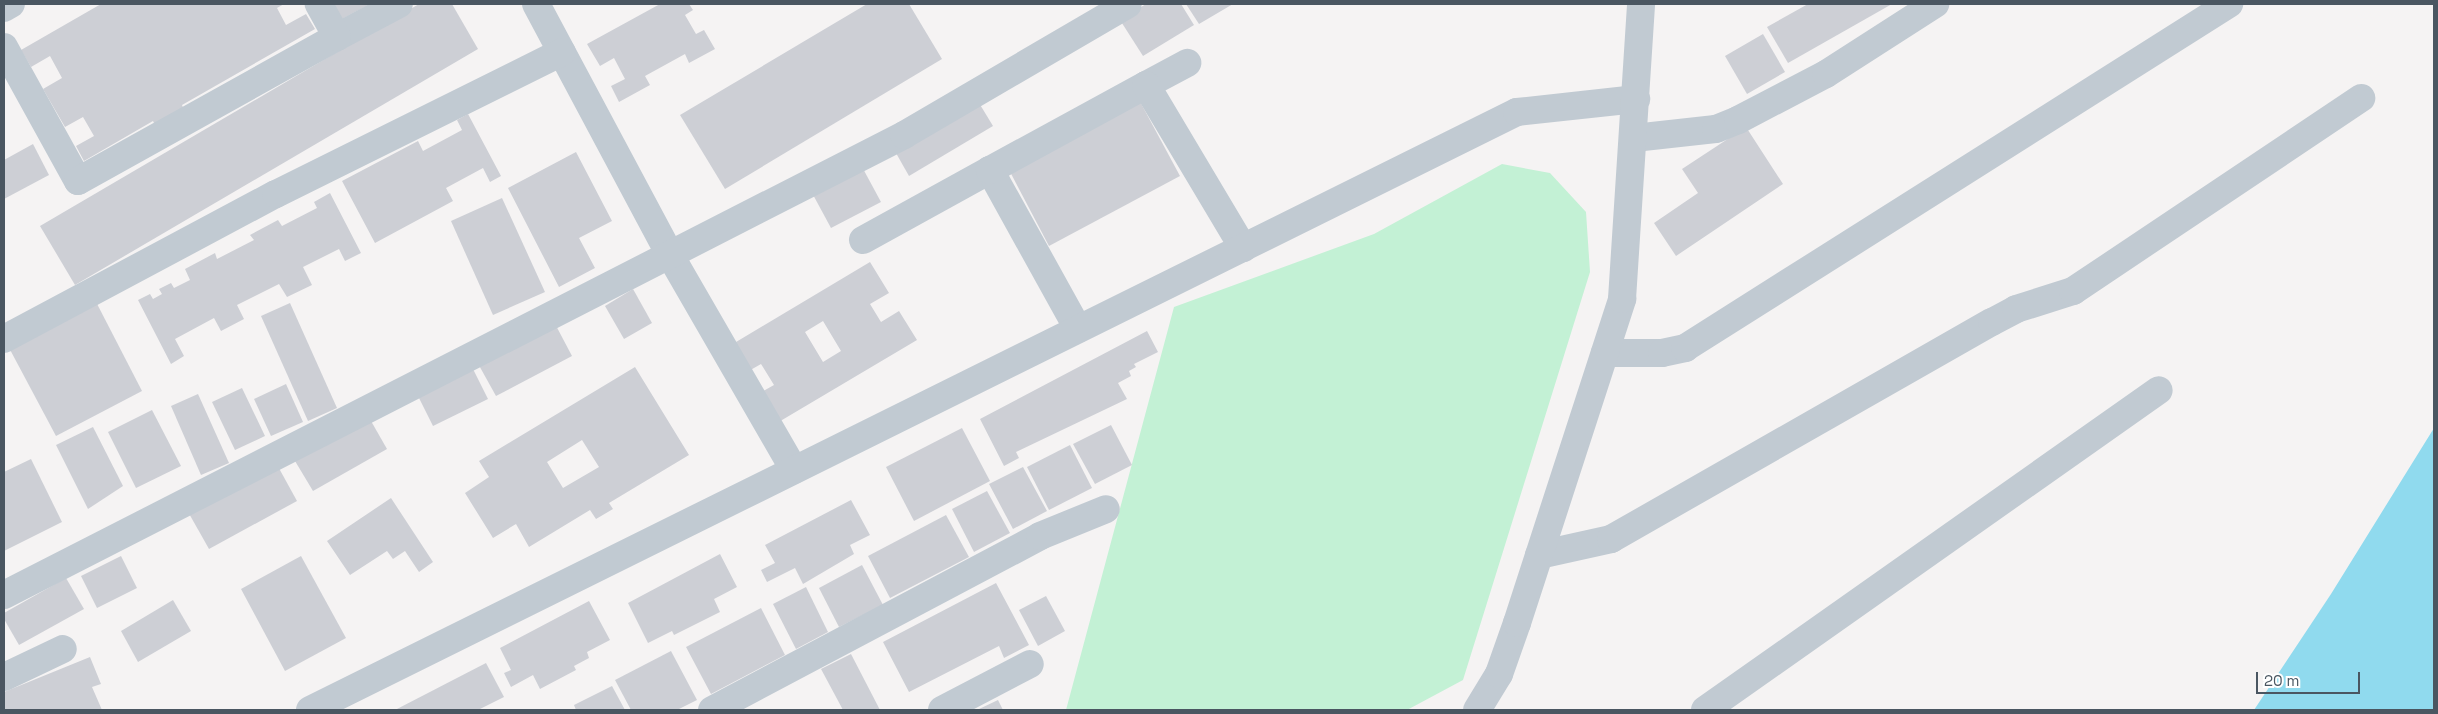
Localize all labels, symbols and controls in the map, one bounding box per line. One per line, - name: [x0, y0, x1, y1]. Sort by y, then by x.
- scale bar: [2258, 662, 2362, 694]
- text: 20 m: [2264, 671, 2299, 690]

